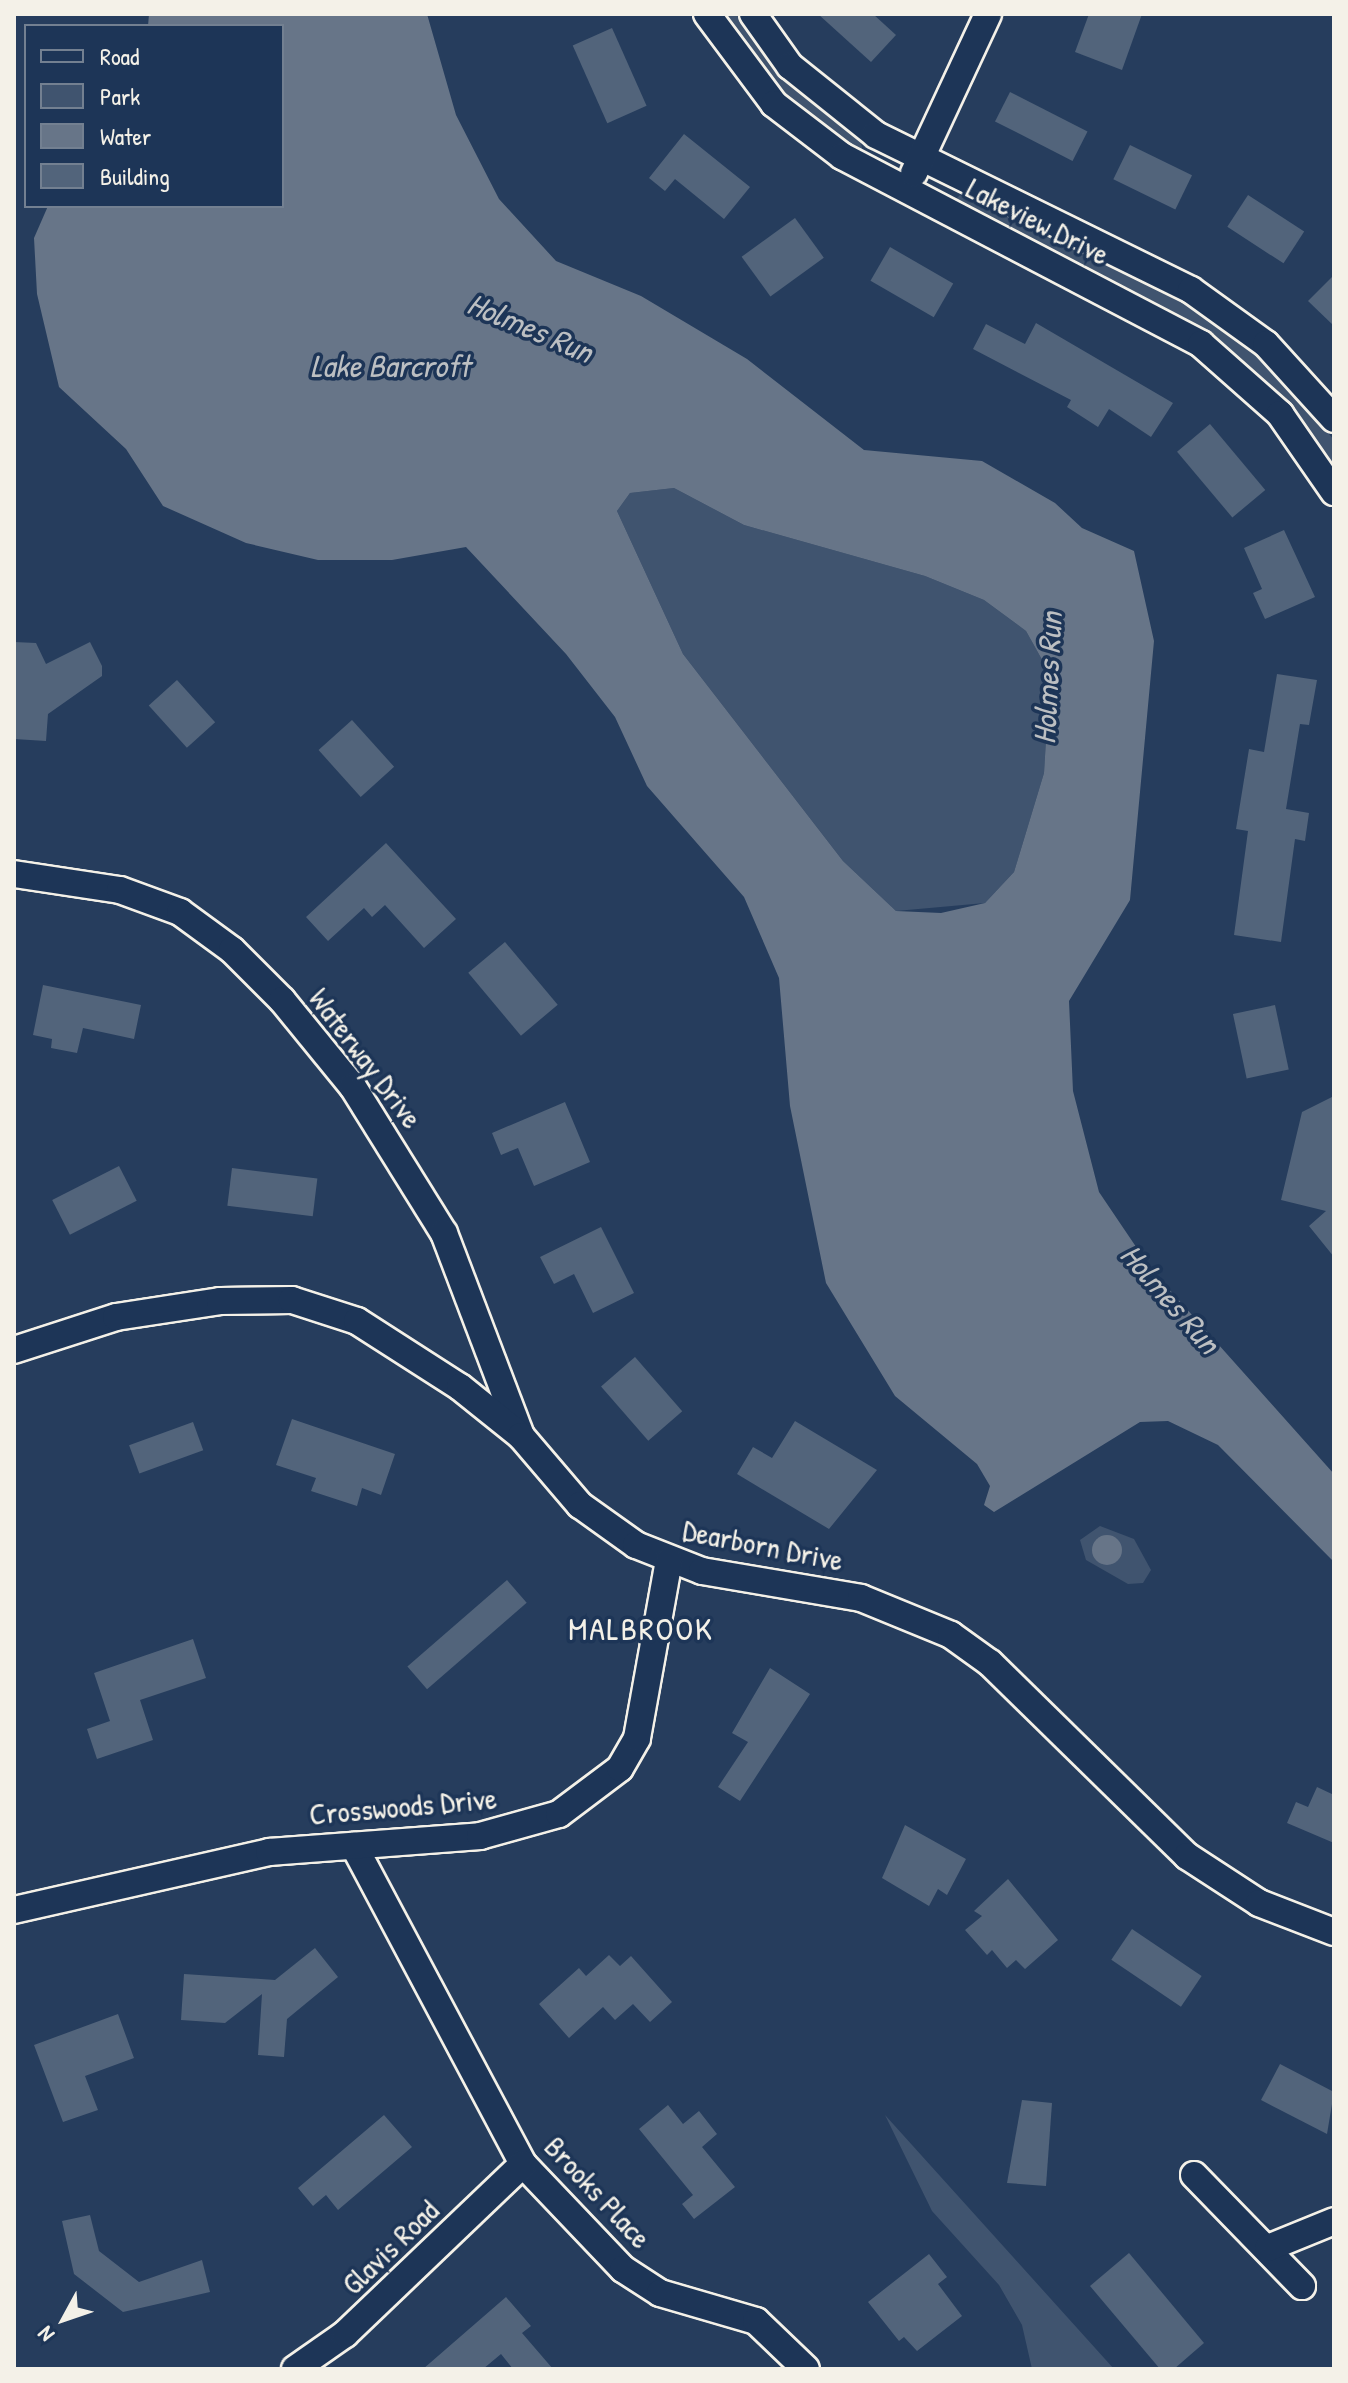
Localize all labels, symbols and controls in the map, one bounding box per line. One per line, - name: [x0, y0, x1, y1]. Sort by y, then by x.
- legend: [24, 24, 284, 208]
- text: Road: [100, 40, 139, 72]
- text: Park: [100, 80, 140, 112]
- text: Water: [100, 120, 151, 152]
- text: Building: [100, 160, 170, 192]
- street label: Lakeview Drive: [961, 170, 1115, 272]
- water label: Holmes Run: [462, 284, 598, 372]
- water label: Lake Barcroft: [310, 347, 470, 385]
- water label: Holmes Run: [1025, 611, 1071, 745]
- street label: Waterway Drive: [302, 981, 430, 1135]
- water label: Holmes Run: [1112, 1236, 1228, 1362]
- street label: Dearborn Drive: [680, 1512, 846, 1578]
- district label: MALBROOK: [568, 1610, 714, 1648]
- street label: Crosswoods Drive: [308, 1780, 498, 1832]
- street label: Brooks Place: [537, 2129, 659, 2255]
- street label: Glavis Road: [334, 2192, 446, 2302]
- north arrow: [24, 2279, 104, 2359]
- text: N: [30, 2320, 61, 2349]

